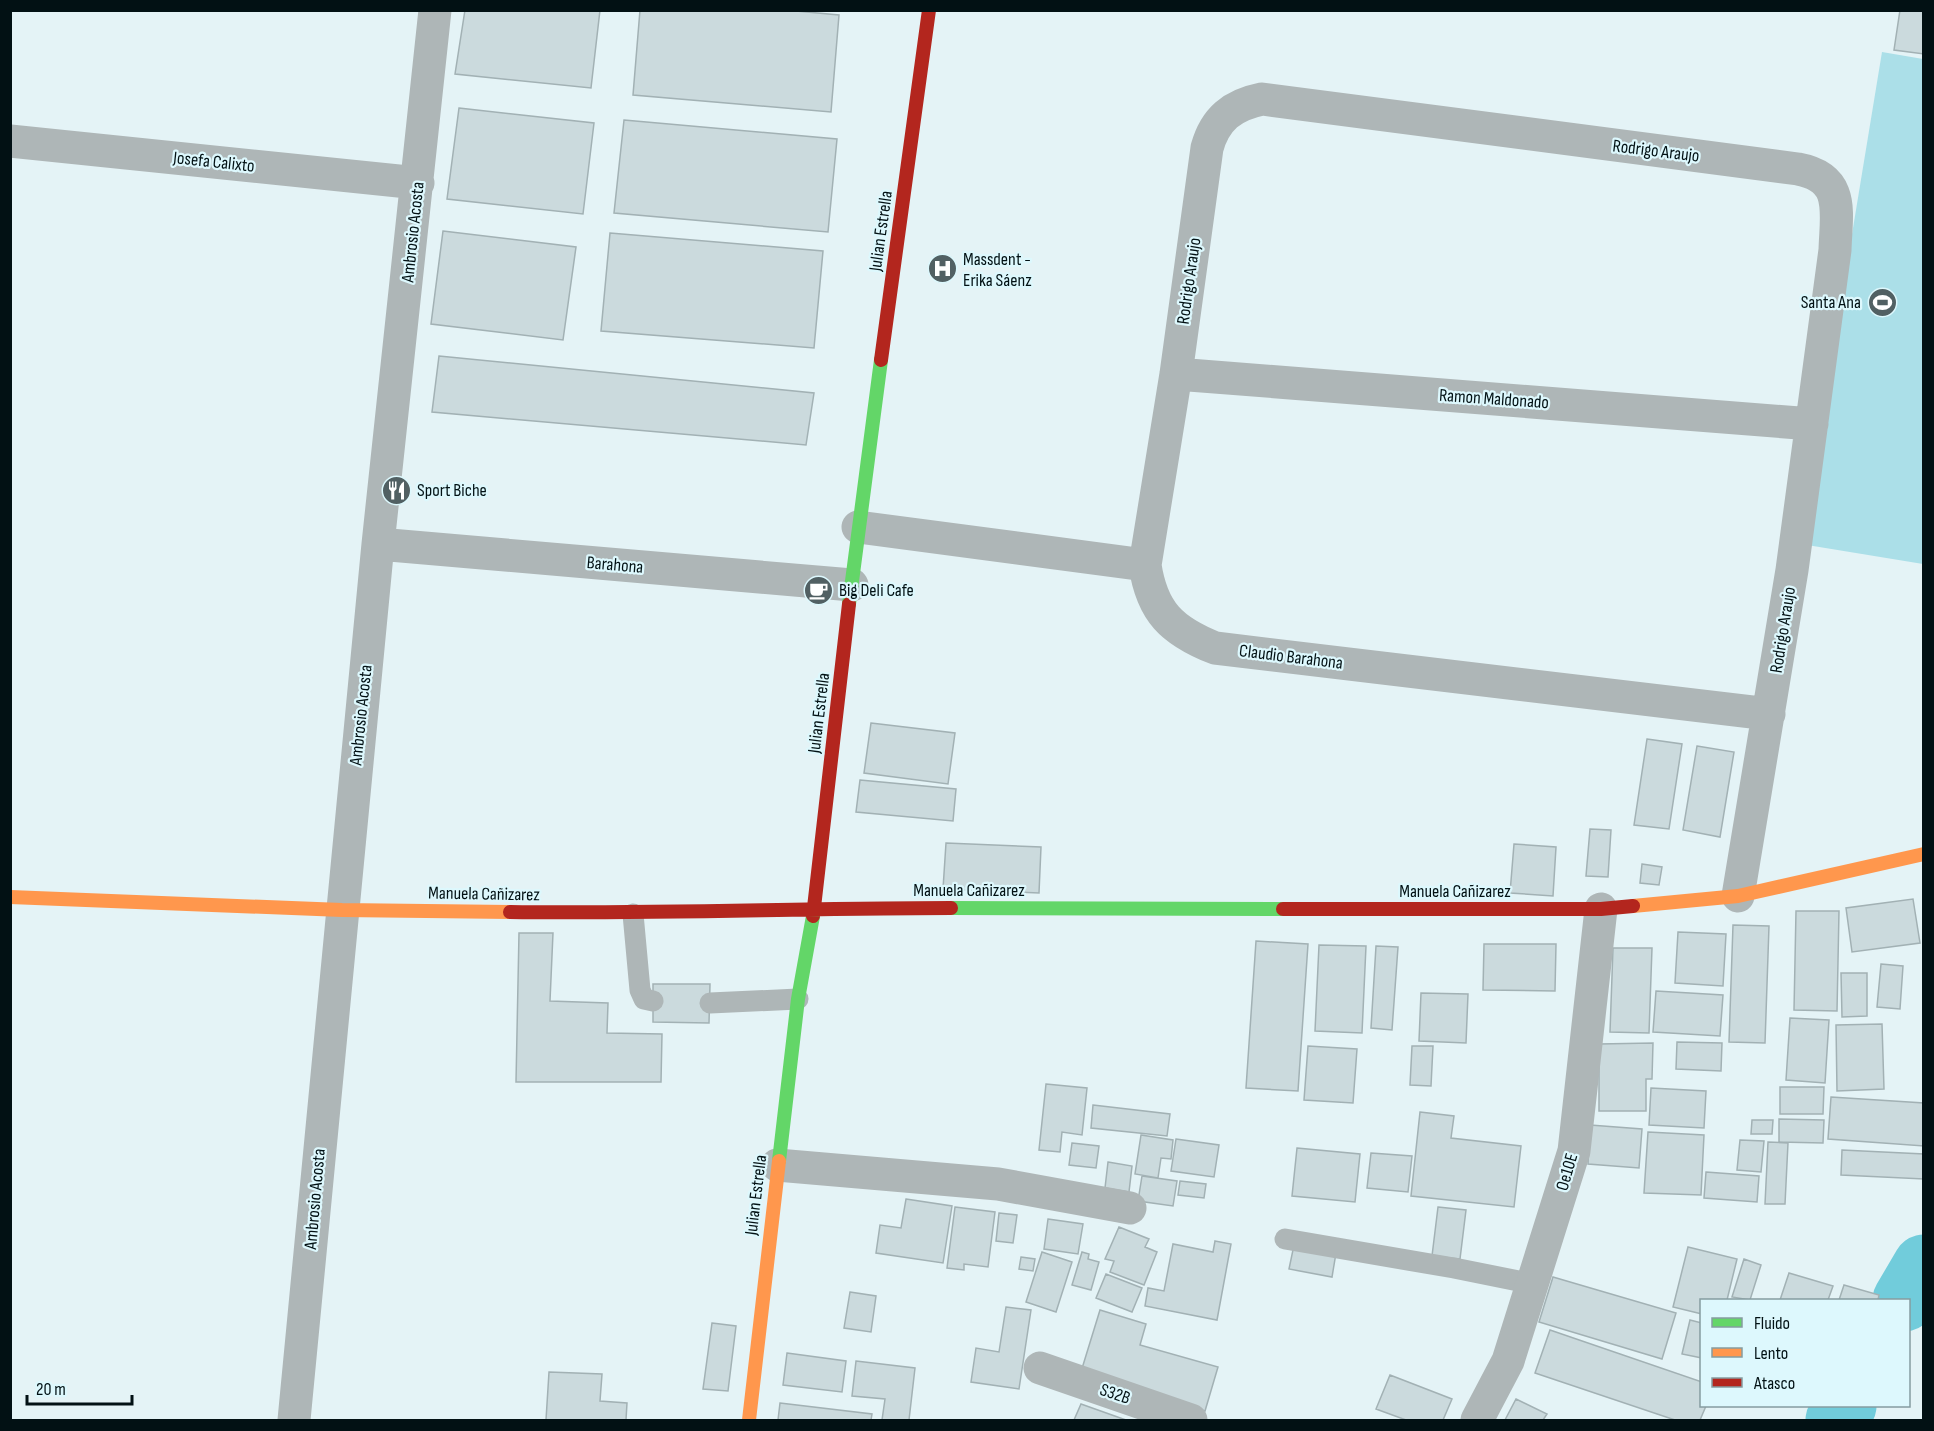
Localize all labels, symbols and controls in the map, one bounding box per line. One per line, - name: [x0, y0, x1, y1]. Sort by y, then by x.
- street label: Rodrigo Araujo: [1611, 135, 1701, 167]
- street label: Josefa Calixto: [171, 147, 256, 177]
- street label: Ambrosio Acosta: [397, 181, 429, 284]
- street label: Julian Estrella: [865, 189, 897, 274]
- street label: Rodrigo Araujo: [1173, 236, 1205, 326]
- place label: Massdent - Erika Sáenz: [963, 249, 1032, 291]
- hospital icon: Massdent - Erika Sáenz: [926, 253, 958, 285]
- sports icon: Santa Ana: [1866, 286, 1898, 318]
- place label: Santa Ana: [1801, 292, 1861, 313]
- street label: Ramon Maldonado: [1438, 385, 1550, 413]
- restaurant icon: Sport Biche: [380, 474, 412, 506]
- place label: Sport Biche: [417, 480, 487, 501]
- street label: Barahona: [586, 552, 644, 578]
- cafe icon: Big Deli Cafe: [802, 574, 834, 606]
- place label: Big Deli Cafe: [839, 580, 914, 601]
- street label: Rodrigo Araujo: [1766, 585, 1800, 675]
- street label: Claudio Barahona: [1238, 640, 1344, 674]
- street label: Ambrosio Acosta: [345, 664, 377, 767]
- street label: Julian Estrella: [804, 672, 834, 755]
- street label: Manuela Cañizarez: [913, 880, 1025, 901]
- street label: Manuela Cañizarez: [1399, 881, 1511, 902]
- street label: Manuela Cañizarez: [428, 883, 541, 905]
- street label: Ambrosio Acosta: [300, 1148, 330, 1251]
- street label: Oe10E: [1552, 1151, 1582, 1193]
- street label: Julian Estrella: [741, 1154, 771, 1237]
- legend: [1700, 1299, 1910, 1407]
- text: Fluido: [1754, 1313, 1790, 1334]
- text: Lento: [1754, 1343, 1788, 1364]
- scale bar: [27, 1368, 132, 1406]
- text: Atasco: [1753, 1373, 1795, 1394]
- text: 20 m: [36, 1379, 66, 1400]
- street label: S32B: [1097, 1379, 1133, 1409]

